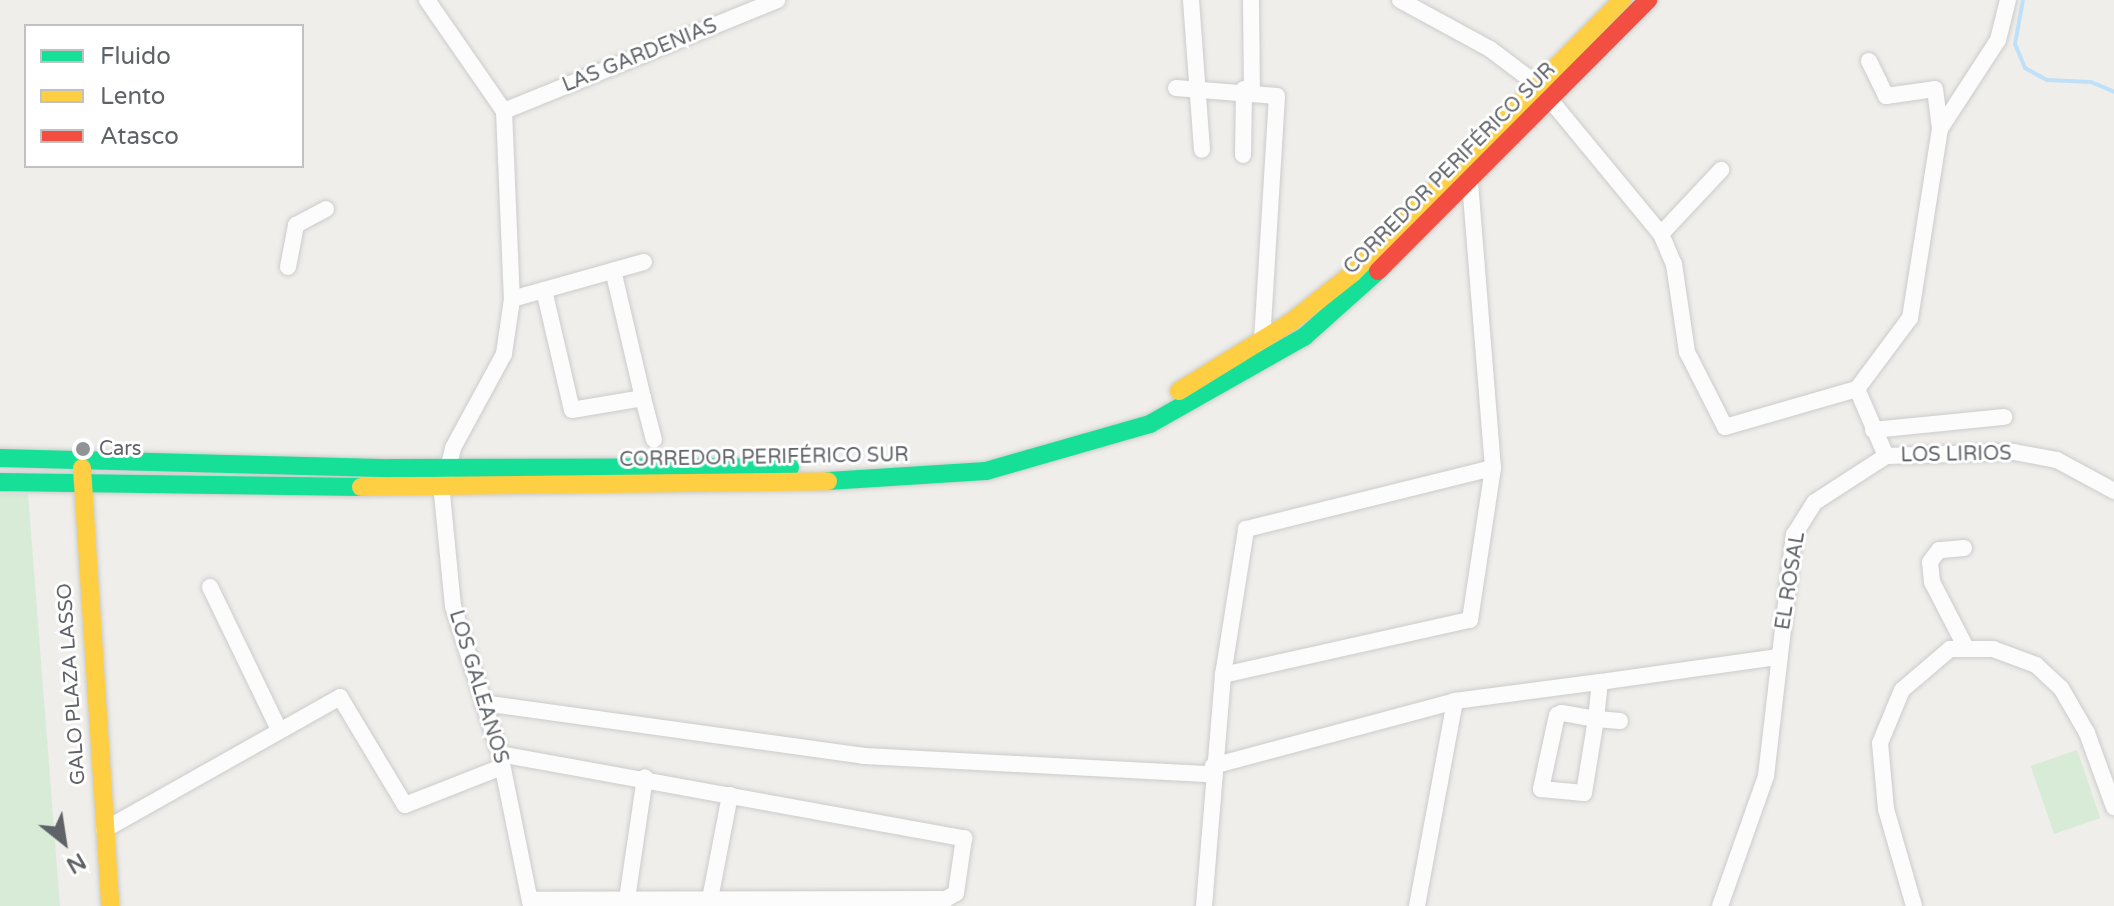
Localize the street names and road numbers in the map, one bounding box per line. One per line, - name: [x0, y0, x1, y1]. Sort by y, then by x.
- street label: LAS GARDENIAS: [559, 14, 721, 98]
- street label: CORREDOR PERIFÉRICO SUR: [1339, 58, 1561, 280]
- street label: LOS LIRIOS: [1900, 442, 2012, 468]
- street label: CORREDOR PERIFÉRICO SUR: [619, 443, 909, 473]
- street label: EL ROSAL: [1771, 530, 1811, 632]
- street label: GALO PLAZA LASSO: [53, 582, 91, 786]
- street label: LOS GALEANOS: [443, 607, 513, 767]

